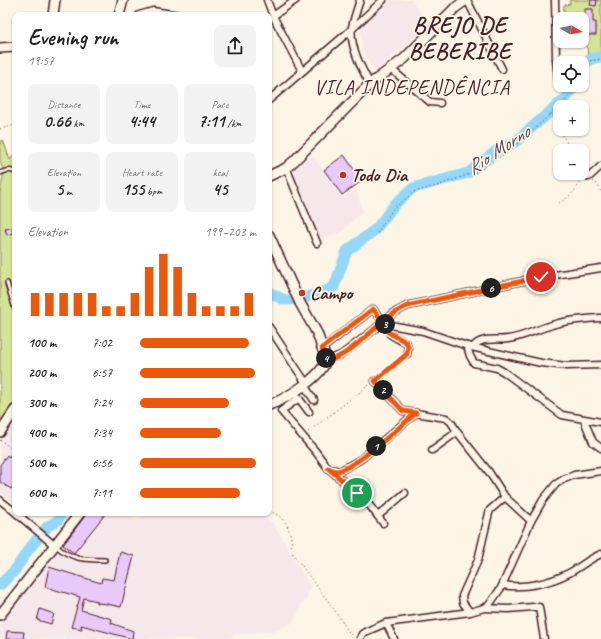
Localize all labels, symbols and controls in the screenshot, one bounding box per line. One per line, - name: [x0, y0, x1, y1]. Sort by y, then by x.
- district label: BREJO DE BEBERIBE: [409, 11, 514, 66]
- north arrow: [553, 12, 589, 48]
- map controls: [553, 12, 589, 180]
- text: Evening run: [28, 24, 118, 52]
- button: share: [214, 25, 256, 67]
- text: 19:57: [28, 53, 54, 69]
- button: locate: [553, 56, 589, 92]
- district label: VILA INDEPENDÊNCIA: [314, 75, 510, 100]
- text: Distance: [48, 97, 80, 111]
- text: Time: [134, 97, 150, 111]
- text: Pace: [212, 97, 228, 111]
- button: +: [553, 100, 589, 136]
- text: 0.66: [44, 111, 71, 132]
- text: 4:44: [129, 111, 155, 132]
- text: 7:11: [198, 111, 225, 132]
- text: km: [71, 116, 84, 130]
- text: /km: [225, 116, 242, 130]
- water label: Rio Morno: [462, 118, 537, 180]
- button: −: [553, 144, 589, 180]
- place label: Todo Dia: [351, 163, 409, 187]
- text: Elevation: [47, 165, 81, 179]
- text: Heart rate: [122, 165, 162, 179]
- text: kcal: [213, 165, 227, 179]
- marker: Todo Dia: [338, 170, 348, 180]
- text: 5: [56, 179, 63, 200]
- text: 155: [122, 179, 144, 200]
- text: 45: [212, 179, 228, 200]
- text: m: [63, 184, 72, 198]
- text: bpm: [144, 184, 162, 198]
- text: Elevation: [28, 224, 68, 240]
- text: 199–203 m: [205, 224, 256, 240]
- pin: [524, 260, 558, 294]
- icon: check: [530, 266, 552, 288]
- pin: 6: [481, 278, 501, 298]
- place label: Campo: [310, 281, 355, 305]
- text: 6: [488, 281, 494, 295]
- marker: Campo: [297, 288, 307, 298]
- pin: 3: [375, 314, 395, 334]
- text: 3: [383, 317, 387, 331]
- text: 100 m: [28, 335, 56, 351]
- text: 7:02: [92, 335, 112, 351]
- pin: 4: [316, 348, 336, 368]
- text: 4: [324, 351, 328, 365]
- text: 200 m: [28, 365, 56, 381]
- text: 6:57: [92, 365, 112, 381]
- pin: 2: [373, 380, 393, 400]
- text: 2: [381, 383, 385, 397]
- text: 300 m: [28, 395, 56, 411]
- text: 7:24: [92, 395, 112, 411]
- text: 400 m: [28, 425, 56, 441]
- text: 7:34: [92, 425, 112, 441]
- pin: 1: [366, 436, 386, 456]
- text: 1: [374, 439, 378, 453]
- text: 500 m: [28, 455, 56, 471]
- text: 6:56: [92, 455, 112, 471]
- pin: [340, 476, 374, 510]
- icon: arrive: [346, 482, 368, 504]
- text: 600 m: [28, 485, 56, 501]
- text: 7:11: [92, 485, 112, 501]

